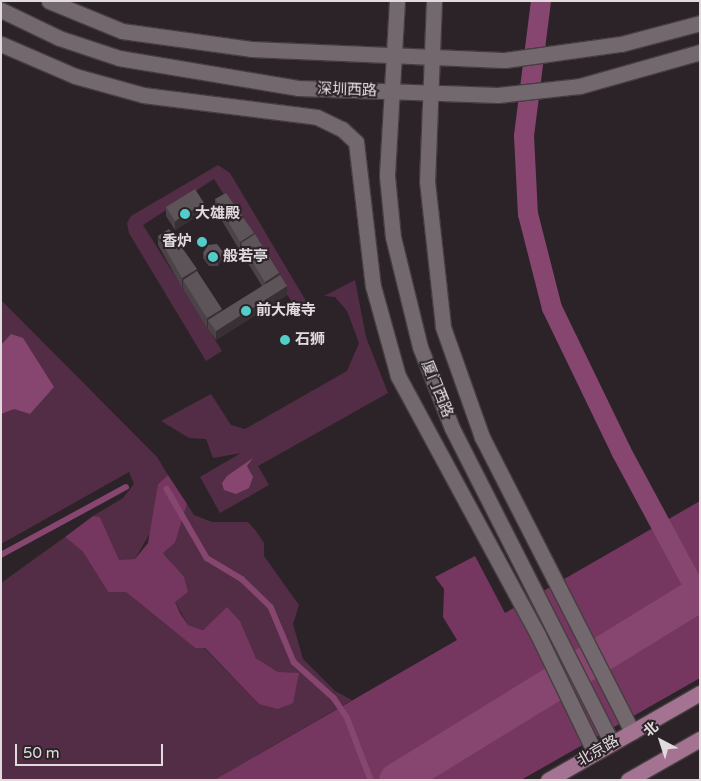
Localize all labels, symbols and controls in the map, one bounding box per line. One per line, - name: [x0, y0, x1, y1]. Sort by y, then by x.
- street label: 深圳西路: [317, 80, 377, 100]
- place label: 大雄殿: [195, 205, 240, 223]
- marker: 大雄殿: [179, 208, 191, 220]
- place label: 香炉: [162, 233, 192, 251]
- marker: 香炉: [196, 236, 208, 248]
- place label: 般若亭: [223, 248, 268, 266]
- marker: 般若亭: [207, 251, 219, 263]
- place label: 前大庵寺: [256, 302, 316, 320]
- marker: 前大庵寺: [240, 305, 252, 317]
- place label: 石狮: [295, 331, 325, 349]
- marker: 石狮: [279, 334, 291, 346]
- street label: 厦门西路: [417, 358, 457, 420]
- north arrow: [636, 716, 686, 766]
- text: 北: [640, 718, 662, 740]
- street label: 北京路: [574, 732, 622, 770]
- scale bar: [18, 734, 165, 766]
- text: 50 m: [23, 744, 60, 762]

